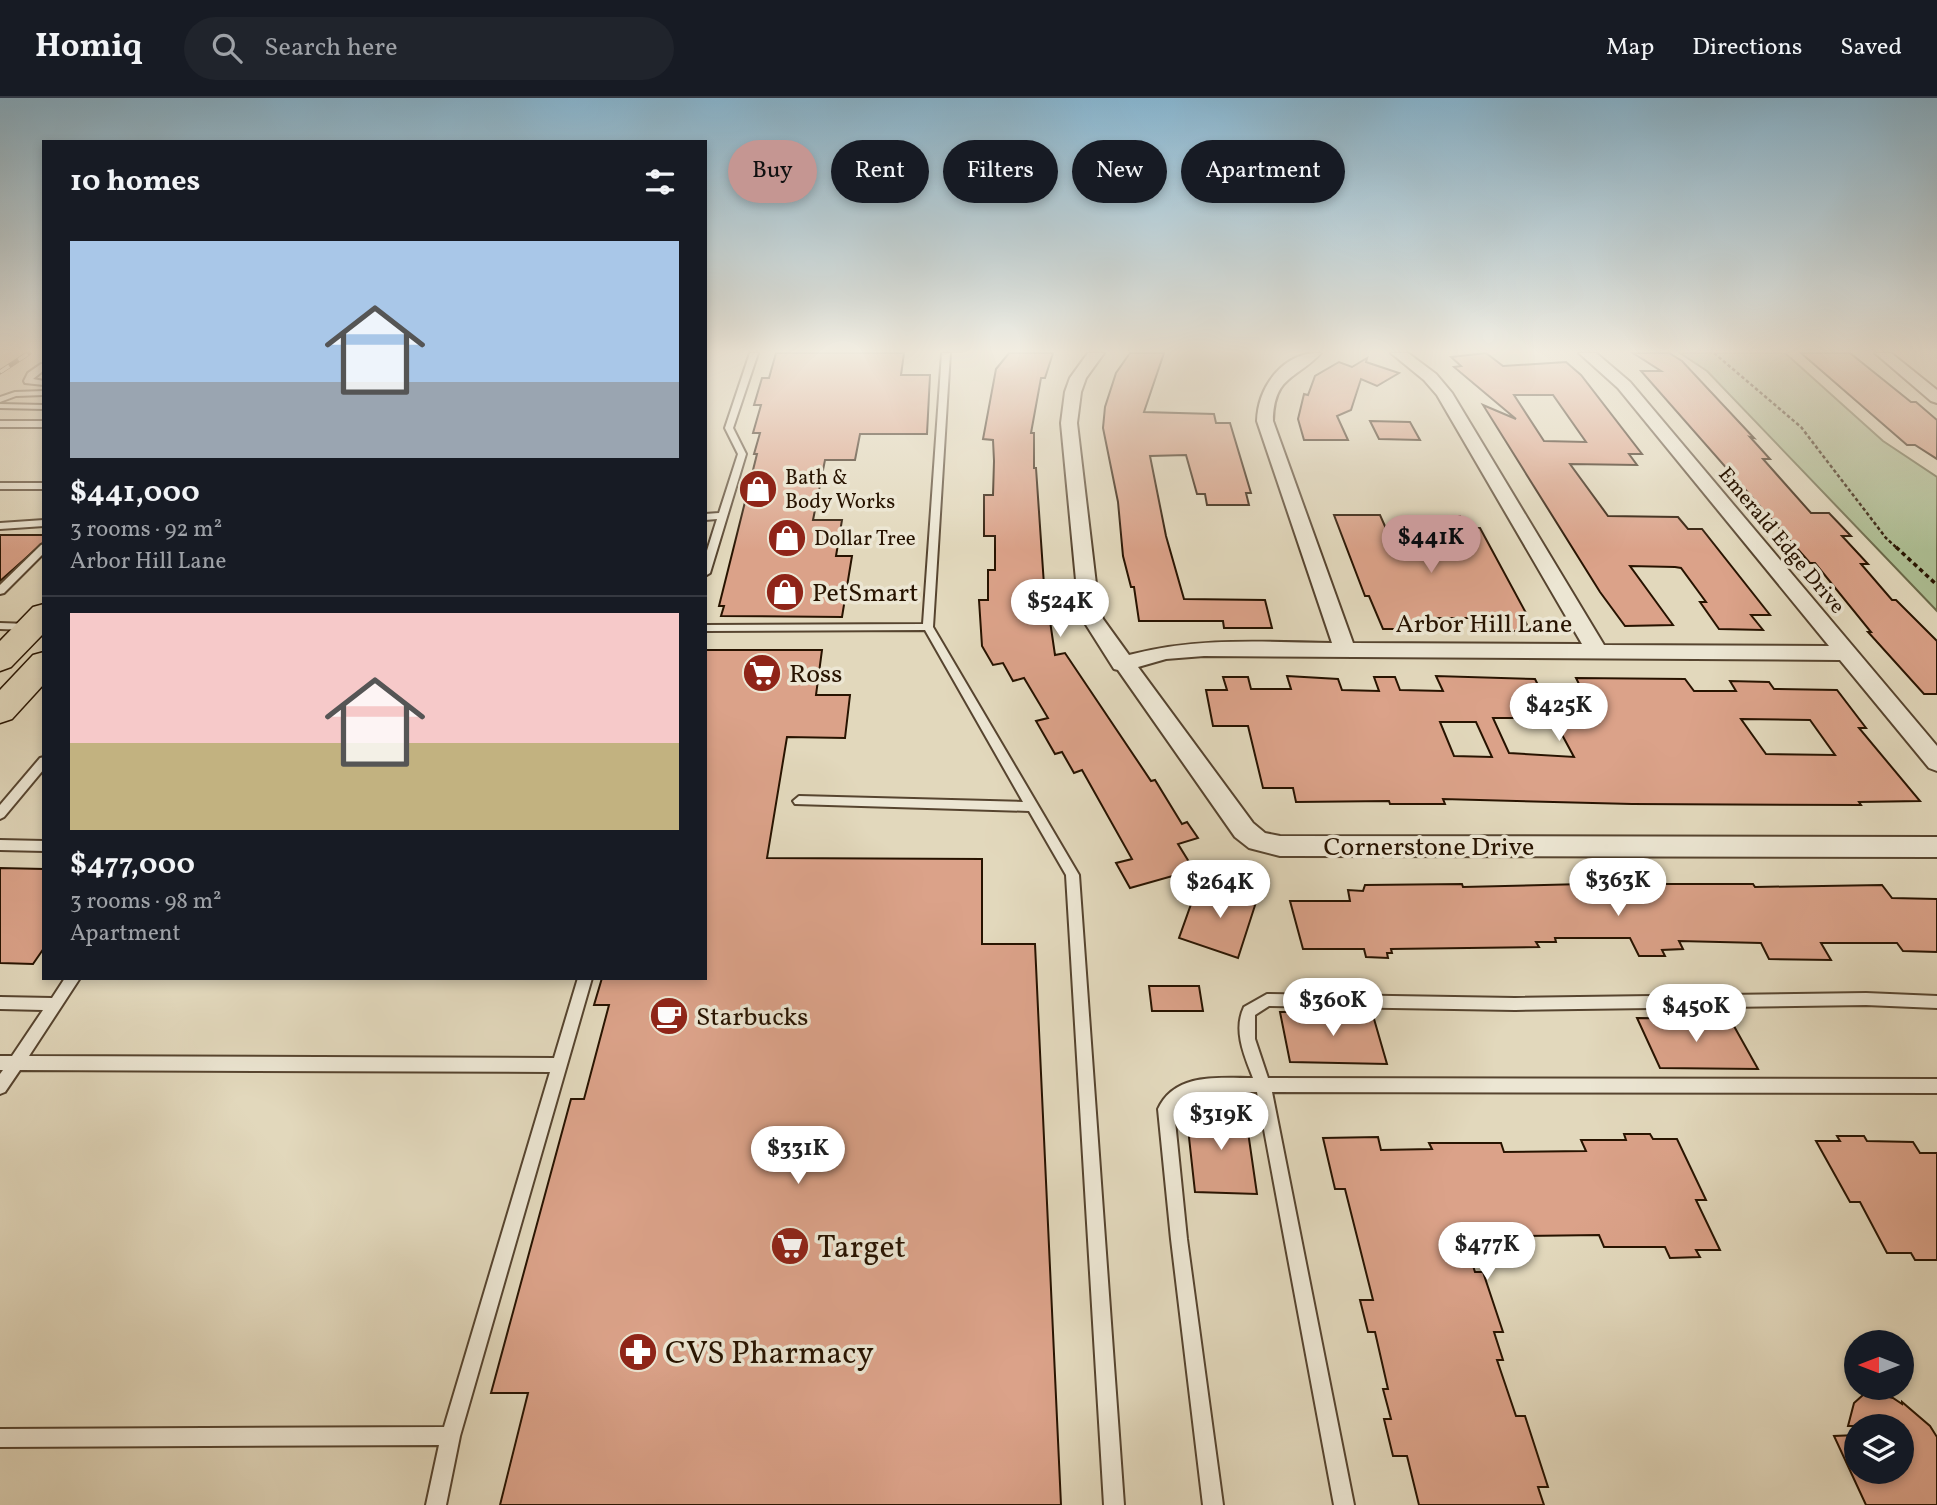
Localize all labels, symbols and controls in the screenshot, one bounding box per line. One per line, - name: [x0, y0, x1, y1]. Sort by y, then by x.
- search box: [184, 17, 674, 80]
- text: Homiq: [35, 25, 142, 71]
- icon: search: [208, 29, 246, 67]
- text: Search here: [264, 30, 397, 66]
- text: Map: [1606, 31, 1654, 65]
- text: Directions: [1692, 31, 1802, 65]
- text: Saved: [1840, 31, 1902, 65]
- chip: Buy: [728, 140, 817, 203]
- chip: Rent: [831, 140, 929, 203]
- chip: Filters: [943, 140, 1058, 203]
- chip: New: [1072, 140, 1167, 203]
- chip: Apartment: [1181, 140, 1345, 203]
- text: 10 homes: [70, 161, 200, 203]
- icon: filters: [641, 163, 679, 201]
- icon: home: [312, 287, 438, 413]
- street label: Emerald Edge Drive: [1711, 461, 1851, 621]
- place label: Bath & Body Works: [785, 464, 895, 517]
- shop icon: Bath & Body Works: [737, 468, 779, 510]
- text: $441,000: [70, 472, 200, 514]
- text: 3 rooms · 92 m²: [70, 514, 222, 546]
- pin: $441K: [1382, 516, 1480, 575]
- shop icon: Dollar Tree: [766, 517, 808, 559]
- text: $441K: [1398, 522, 1464, 554]
- place label: Dollar Tree: [814, 525, 916, 554]
- text: Arbor Hill Lane: [70, 546, 226, 578]
- shop icon: PetSmart: [764, 571, 806, 613]
- place label: PetSmart: [812, 576, 918, 612]
- pin: $524K: [1011, 580, 1109, 639]
- text: $524K: [1027, 586, 1093, 618]
- street label: Arbor Hill Lane: [1396, 607, 1572, 643]
- supermarket icon: Ross: [741, 652, 783, 694]
- place label: Ross: [789, 657, 842, 693]
- icon: home: [312, 659, 438, 785]
- pin: $425K: [1510, 684, 1608, 743]
- text: $425K: [1526, 690, 1592, 722]
- street label: Cornerstone Drive: [1324, 830, 1534, 866]
- text: $477,000: [70, 844, 195, 886]
- pin: $363K: [1569, 858, 1667, 918]
- pin: $264K: [1171, 860, 1269, 920]
- text: $363K: [1585, 865, 1651, 897]
- text: $264K: [1186, 867, 1254, 899]
- text: 3 rooms · 98 m²: [70, 886, 222, 918]
- text: Apartment: [70, 918, 181, 950]
- pin: $360K: [1284, 978, 1382, 1038]
- pin: $450K: [1647, 984, 1745, 1044]
- text: $360K: [1299, 985, 1367, 1017]
- text: $450K: [1662, 991, 1730, 1023]
- cafe icon: Starbucks: [648, 995, 690, 1037]
- place label: Starbucks: [696, 1000, 808, 1036]
- pin: $319K: [1172, 1093, 1270, 1152]
- text: $319K: [1189, 1099, 1253, 1131]
- pin: $331K: [749, 1126, 847, 1186]
- text: $331K: [767, 1133, 829, 1165]
- pin: $477K: [1438, 1222, 1536, 1282]
- supermarket icon: Target: [769, 1225, 811, 1267]
- place label: Target: [817, 1227, 906, 1271]
- text: $477K: [1454, 1229, 1520, 1261]
- north arrow: [1844, 1330, 1914, 1400]
- map controls: [1844, 1330, 1914, 1484]
- pharmacy icon: CVS Pharmacy: [617, 1331, 659, 1373]
- place label: CVS Pharmacy: [665, 1333, 874, 1377]
- button: layers: [1844, 1414, 1914, 1484]

